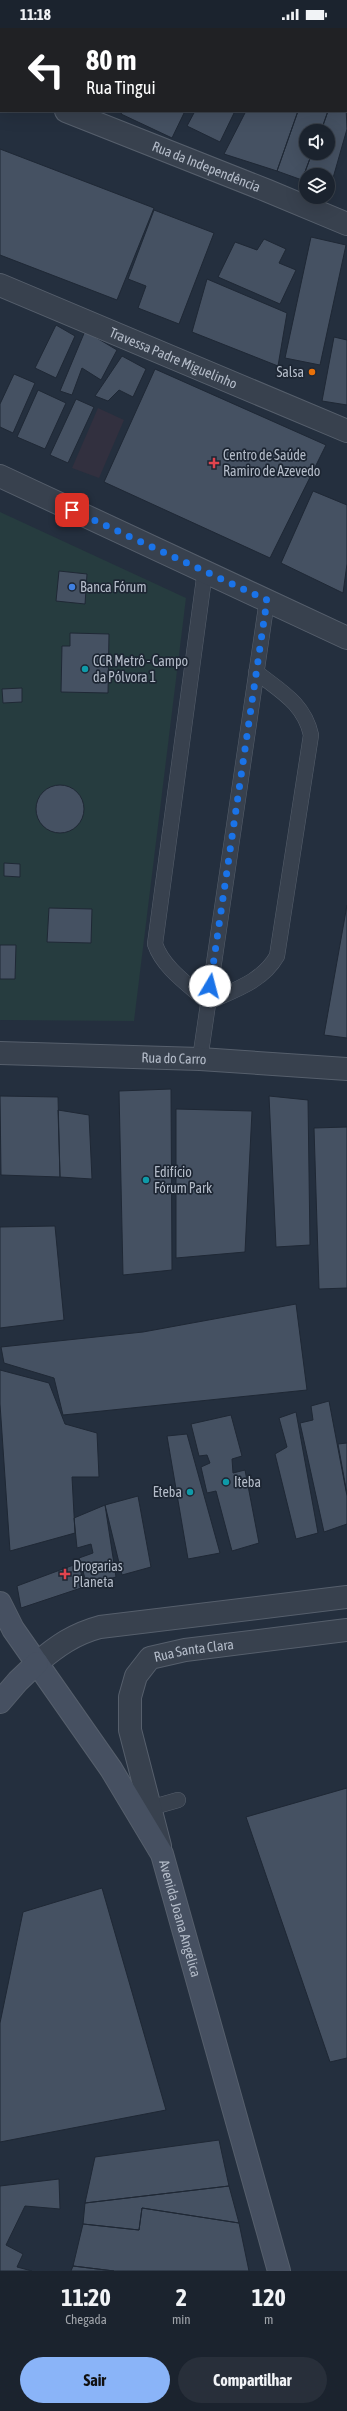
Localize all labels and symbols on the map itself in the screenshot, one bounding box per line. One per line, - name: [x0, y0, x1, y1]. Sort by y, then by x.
- street label: Rua da Independência: [150, 138, 263, 195]
- street label: Travessa Padre Miguelinho: [107, 324, 240, 392]
- place label: Salsa: [276, 364, 304, 380]
- marker: Salsa: [307, 367, 317, 377]
- place label: Centro de Saúde Ramiro de Azevedo: [223, 447, 320, 479]
- marker: Centro de Saúde Ramiro de Azevedo: [208, 457, 220, 469]
- pin: [55, 493, 89, 527]
- place label: Banca Fórum: [80, 579, 146, 595]
- marker: Banca Fórum: [67, 582, 77, 592]
- place label: CCR Metrô - Campo da Pólvora 1: [93, 653, 188, 685]
- marker: CCR Metrô - Campo da Pólvora 1: [80, 664, 90, 674]
- position arrow: [189, 965, 231, 1007]
- street label: Rua do Carro: [141, 1049, 207, 1067]
- place label: Edifício Fórum Park: [154, 1164, 212, 1196]
- marker: Edifício Fórum Park: [141, 1175, 151, 1185]
- place label: Iteba: [234, 1474, 261, 1490]
- marker: Iteba: [221, 1477, 231, 1487]
- place label: Eteba: [153, 1484, 182, 1500]
- marker: Eteba: [185, 1487, 195, 1497]
- place label: Drogarias Planeta: [73, 1558, 123, 1590]
- marker: Drogarias Planeta: [60, 1569, 70, 1579]
- street label: Rua Santa Clara: [152, 1636, 235, 1665]
- street label: Avenida Joana Angélica: [156, 1858, 204, 1979]

